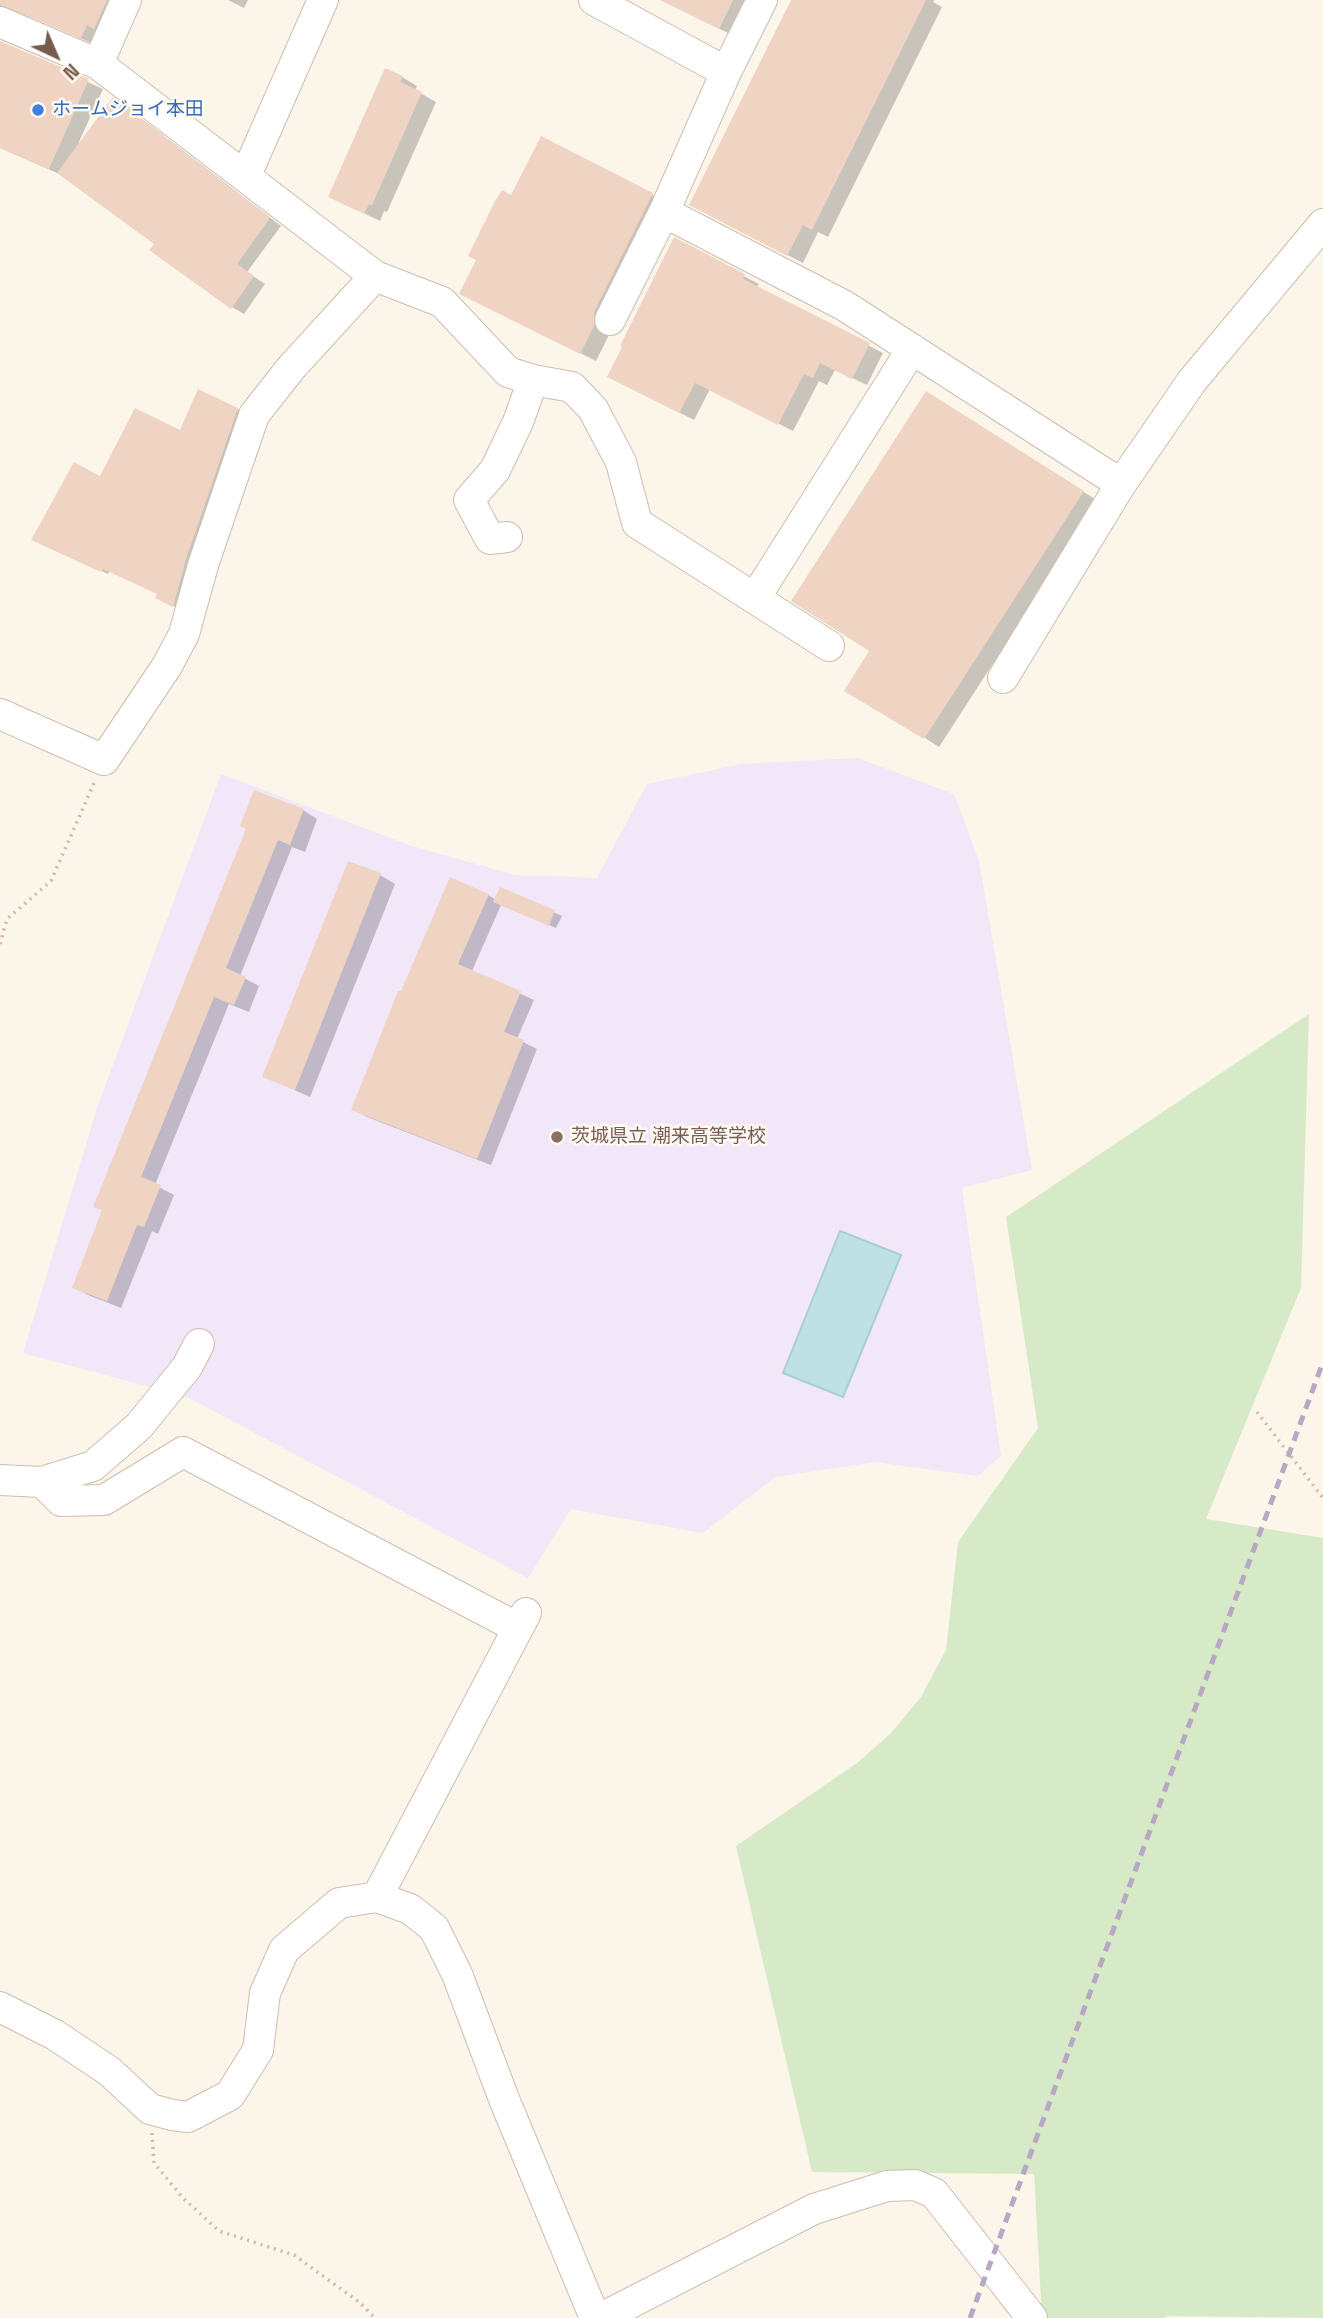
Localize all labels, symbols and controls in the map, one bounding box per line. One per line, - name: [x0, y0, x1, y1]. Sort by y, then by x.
- north arrow: [21, 21, 91, 91]
- text: N: [58, 58, 84, 85]
- place label: ホームジョイ本田: [52, 99, 204, 121]
- marker: ホームジョイ本田: [30, 102, 46, 118]
- place label: 茨城県立 潮来高等学校: [571, 1126, 766, 1148]
- marker: 茨城県立 潮来高等学校: [549, 1129, 565, 1145]

